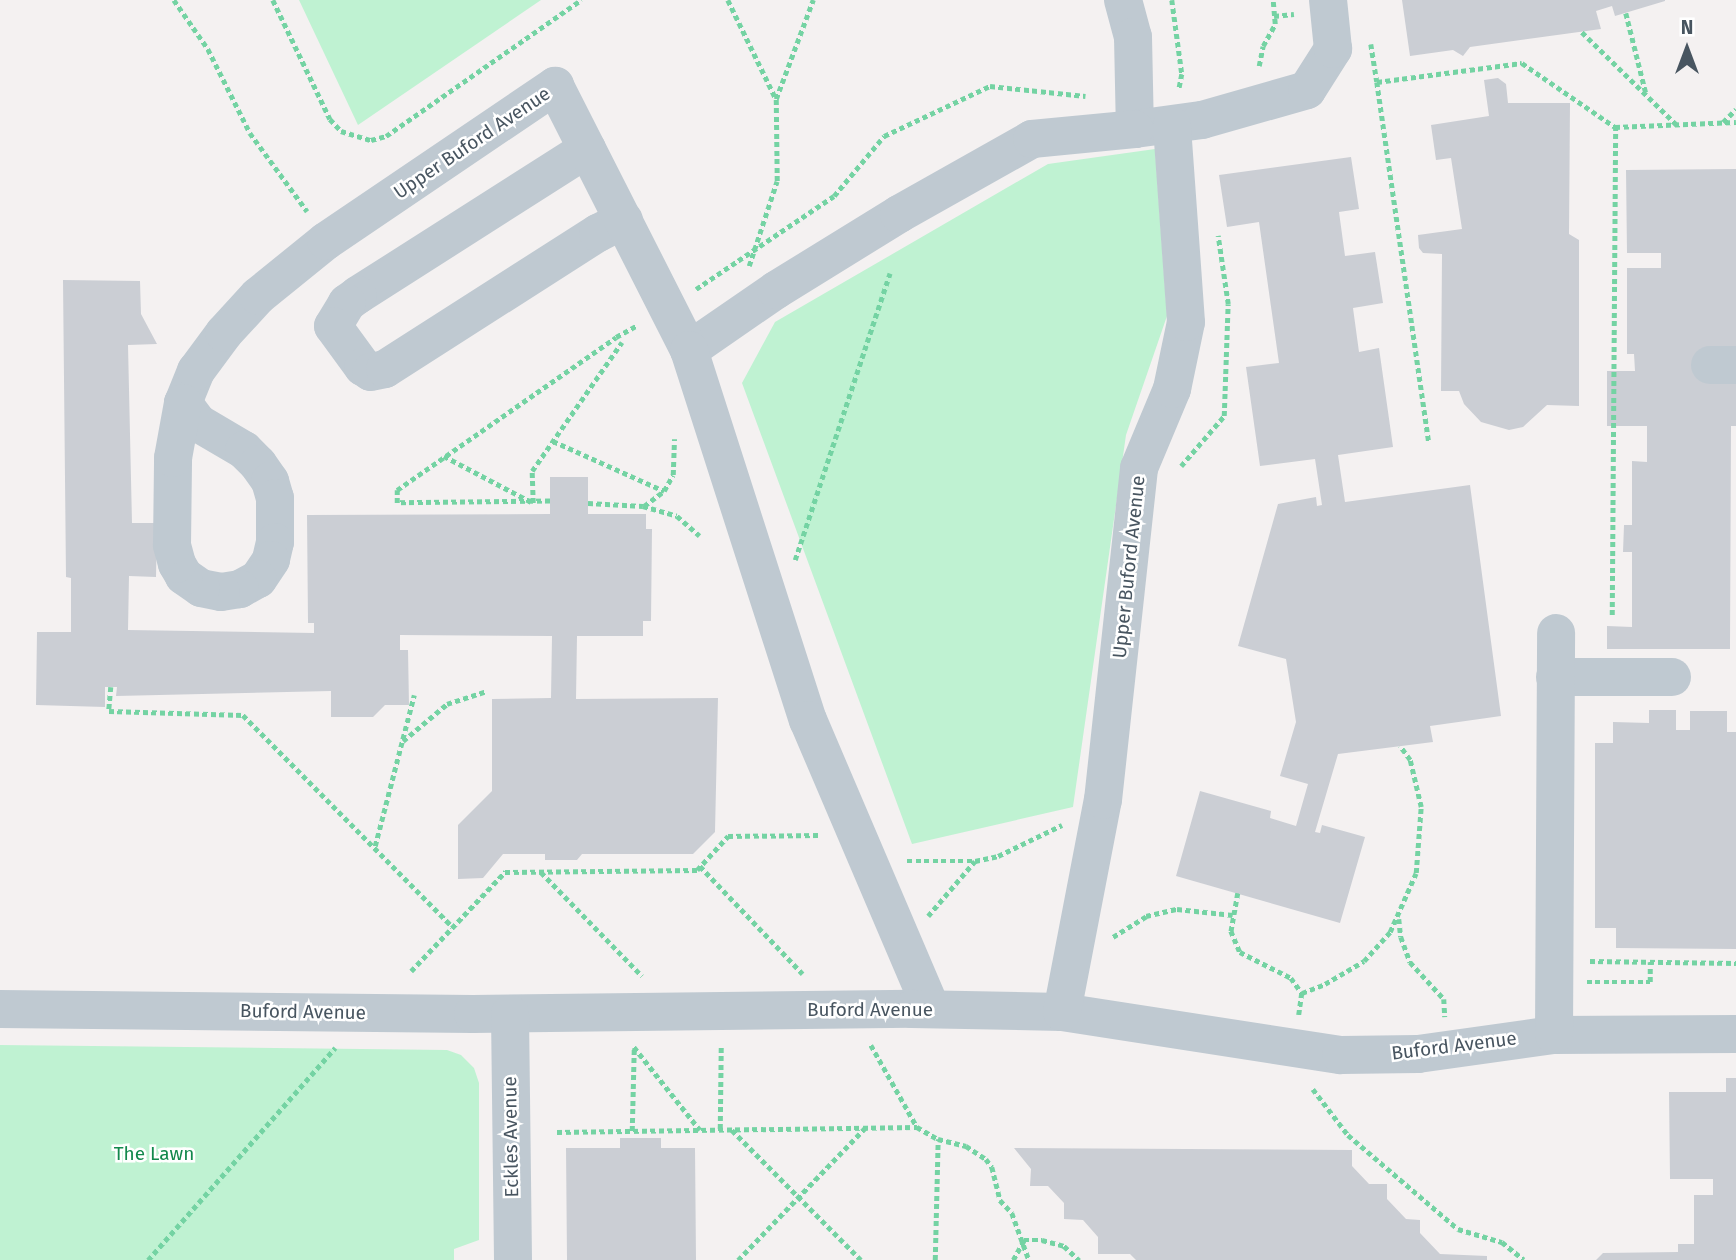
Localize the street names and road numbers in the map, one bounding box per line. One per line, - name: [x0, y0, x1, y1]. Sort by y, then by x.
- street label: Upper Buford Avenue: [389, 82, 555, 204]
- street label: Upper Buford Avenue: [1108, 474, 1150, 660]
- street label: Buford Avenue: [807, 999, 933, 1021]
- street label: Buford Avenue: [240, 1000, 366, 1024]
- street label: Buford Avenue: [1390, 1027, 1518, 1065]
- street label: Eckles Avenue: [499, 1076, 523, 1198]

